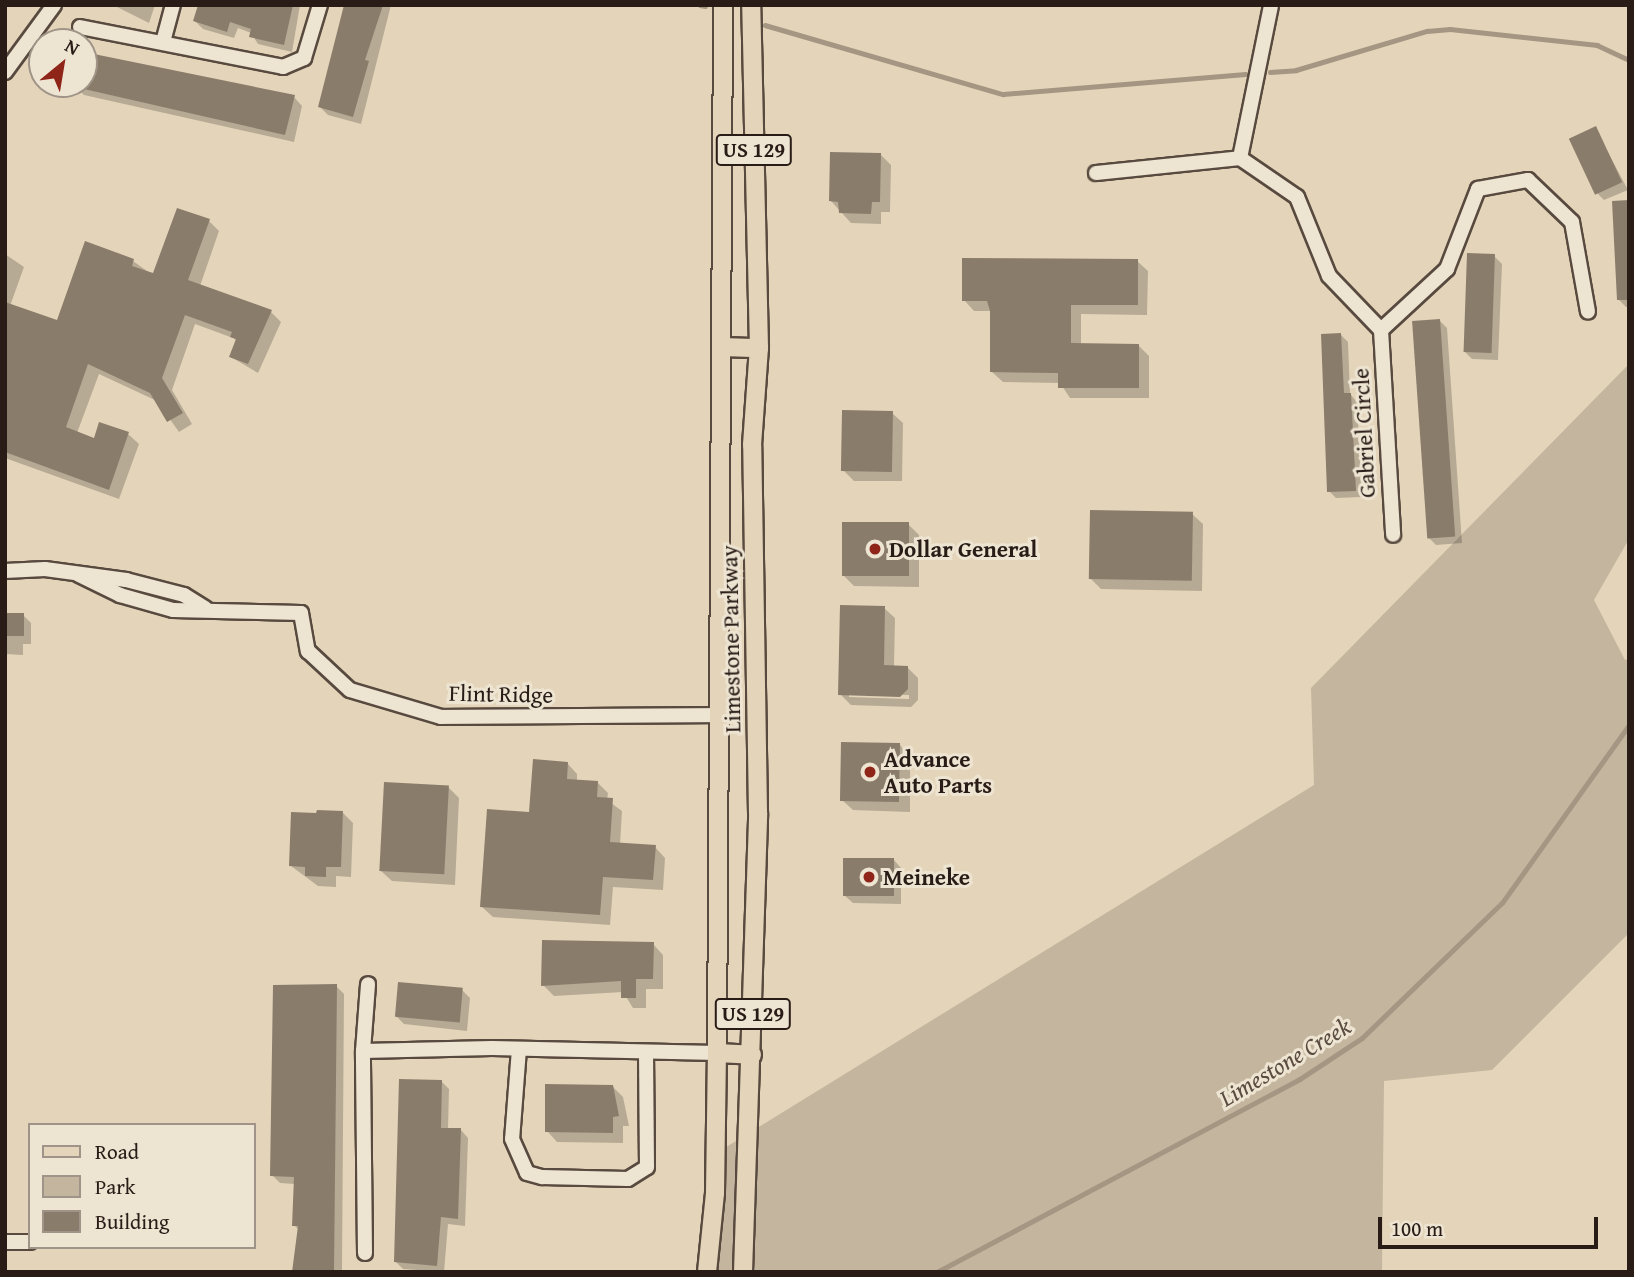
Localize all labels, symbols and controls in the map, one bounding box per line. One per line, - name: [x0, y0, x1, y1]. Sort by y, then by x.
- north arrow: [28, 28, 98, 98]
- text: N: [60, 31, 85, 62]
- road number: US 129: [716, 132, 792, 168]
- street label: Gabriel Circle: [1347, 367, 1381, 499]
- place label: Dollar General: [889, 535, 1037, 563]
- marker: Dollar General: [867, 541, 883, 557]
- street label: Limestone Parkway: [716, 545, 746, 733]
- street label: Flint Ridge: [449, 679, 553, 709]
- place label: Advance Auto Parts: [884, 745, 992, 799]
- marker: Advance Auto Parts: [862, 764, 878, 780]
- place label: Meineke: [883, 863, 970, 891]
- marker: Meineke: [861, 869, 877, 885]
- road number: US 129: [714, 996, 792, 1032]
- water label: Limestone Creek: [1214, 1012, 1356, 1112]
- legend: [28, 1123, 256, 1249]
- text: Road: [95, 1136, 139, 1167]
- text: Park: [95, 1171, 136, 1202]
- scale bar: [1382, 1204, 1602, 1248]
- text: Building: [95, 1206, 169, 1237]
- text: 100 m: [1391, 1213, 1443, 1244]

